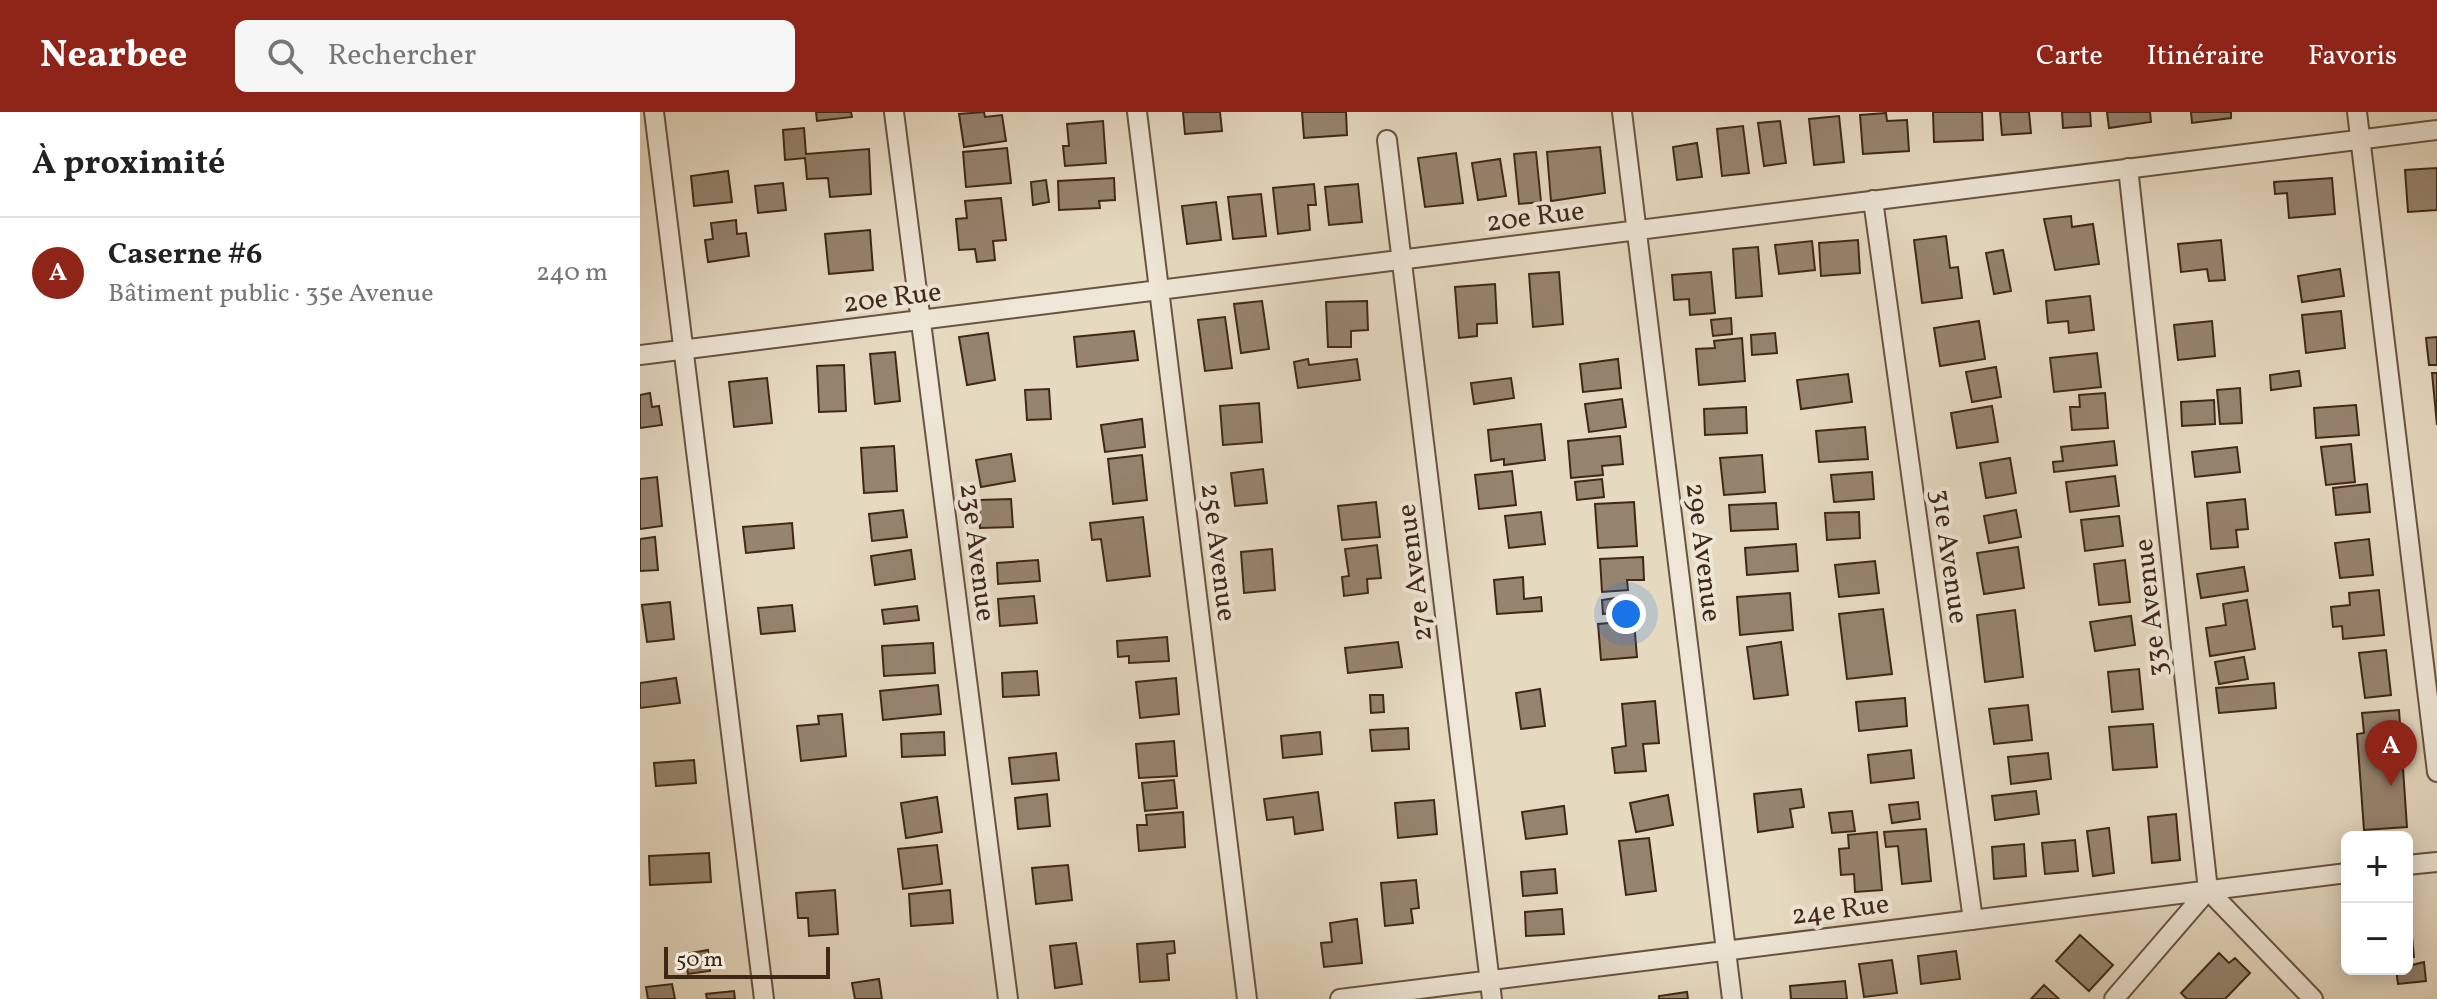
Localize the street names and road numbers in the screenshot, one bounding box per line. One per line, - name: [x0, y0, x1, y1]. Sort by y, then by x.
- street label: 20e Rue: [1484, 192, 1587, 243]
- street label: 20e Rue: [841, 273, 944, 324]
- street label: 23e Avenue: [949, 481, 1004, 624]
- street label: 25e Avenue: [1190, 481, 1245, 624]
- street label: 29e Avenue: [1675, 481, 1730, 624]
- street label: 31e Avenue: [1920, 486, 1977, 626]
- street label: 27e Avenue: [1388, 502, 1443, 644]
- street label: 33e Avenue: [2125, 537, 2178, 679]
- street label: 24e Rue: [1789, 885, 1891, 936]

